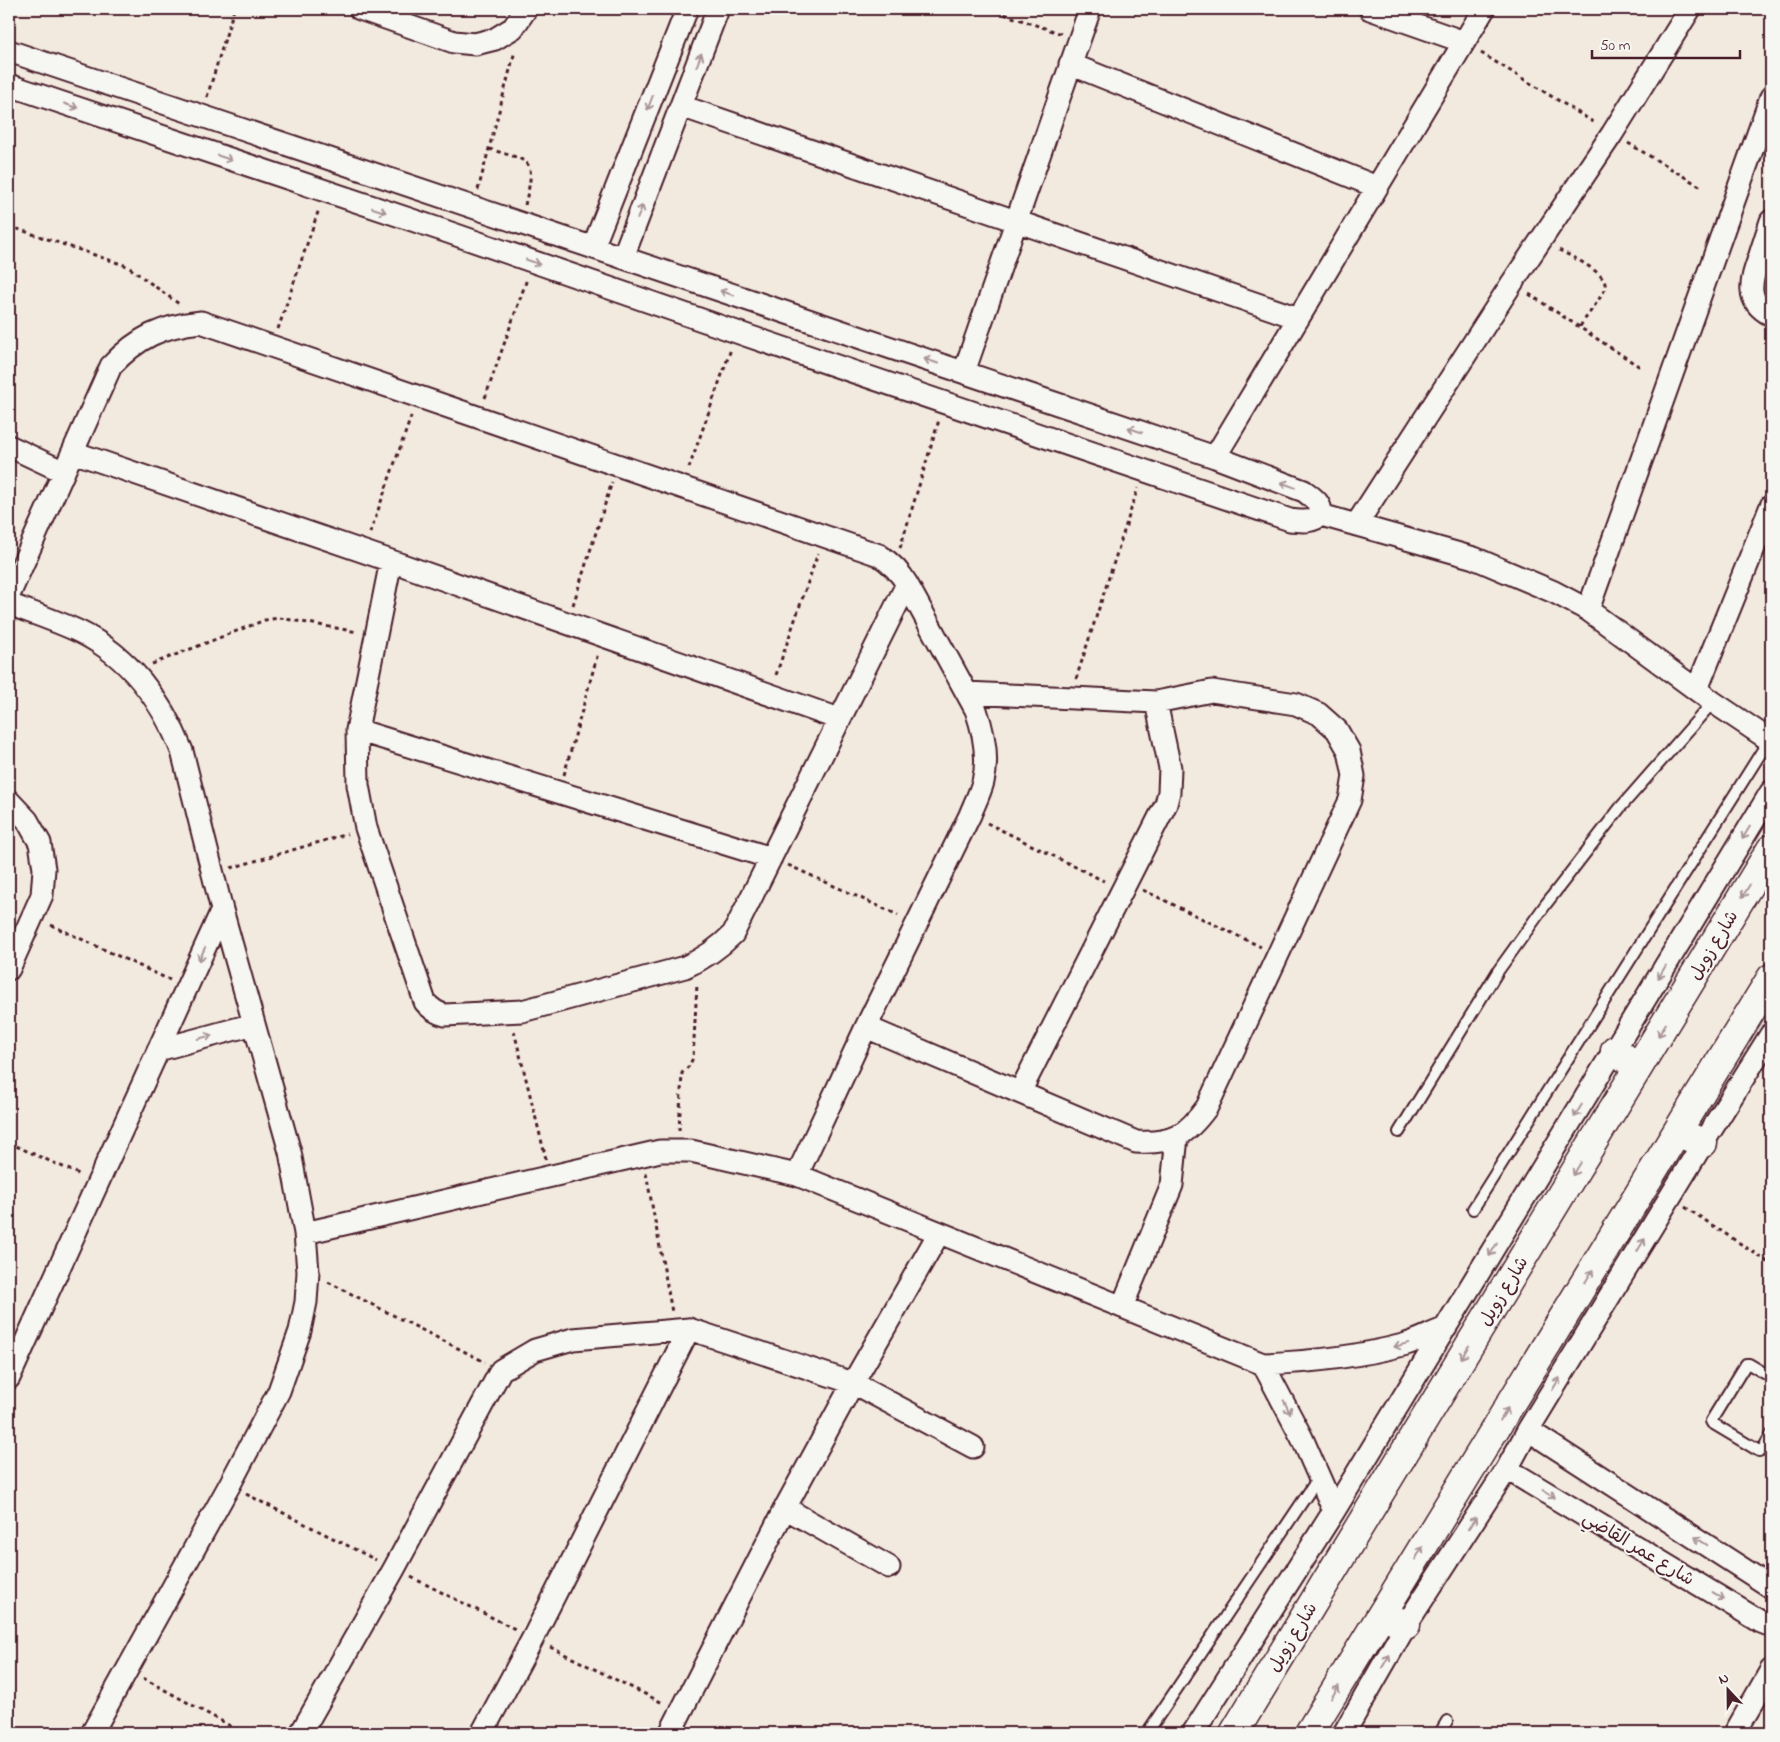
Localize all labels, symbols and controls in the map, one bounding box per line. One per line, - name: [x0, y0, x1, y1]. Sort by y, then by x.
- scale bar: [1592, 28, 1740, 60]
- text: 50 m: [1600, 35, 1631, 57]
- one-way arrow: [695, 53, 704, 68]
- one-way arrow: [644, 95, 654, 110]
- one-way arrow: [63, 102, 79, 111]
- one-way arrow: [217, 154, 233, 163]
- one-way arrow: [636, 205, 645, 220]
- one-way arrow: [371, 206, 387, 215]
- one-way arrow: [525, 258, 541, 267]
- one-way arrow: [720, 288, 736, 297]
- one-way arrow: [923, 356, 939, 366]
- one-way arrow: [1128, 425, 1143, 434]
- one-way arrow: [1281, 480, 1296, 489]
- one-way arrow: [1741, 826, 1751, 840]
- one-way arrow: [1740, 884, 1751, 898]
- street label: شارع زويل: [1684, 906, 1746, 986]
- one-way arrow: [197, 946, 206, 961]
- one-way arrow: [1657, 965, 1667, 979]
- one-way arrow: [1656, 1022, 1666, 1036]
- one-way arrow: [197, 1032, 213, 1041]
- one-way arrow: [1572, 1104, 1582, 1118]
- one-way arrow: [1572, 1161, 1582, 1175]
- one-way arrow: [1636, 1239, 1646, 1253]
- one-way arrow: [1488, 1243, 1498, 1257]
- street label: شارع زويل: [1474, 1252, 1536, 1332]
- one-way arrow: [1584, 1269, 1594, 1283]
- one-way arrow: [1393, 1341, 1409, 1350]
- one-way arrow: [1460, 1345, 1470, 1359]
- one-way arrow: [1552, 1378, 1562, 1392]
- one-way arrow: [1282, 1399, 1292, 1414]
- one-way arrow: [1500, 1408, 1510, 1422]
- one-way arrow: [1541, 1489, 1555, 1499]
- street label: شارع عمر القاضي: [1577, 1506, 1699, 1594]
- one-way arrow: [1467, 1516, 1477, 1530]
- one-way arrow: [1694, 1536, 1708, 1546]
- one-way arrow: [1414, 1546, 1425, 1560]
- one-way arrow: [1710, 1592, 1724, 1602]
- street label: شارع زويل: [1263, 1598, 1325, 1678]
- one-way arrow: [1381, 1654, 1391, 1668]
- north arrow: [1702, 1664, 1752, 1714]
- text: N: [1715, 1668, 1732, 1691]
- one-way arrow: [1330, 1685, 1340, 1699]

